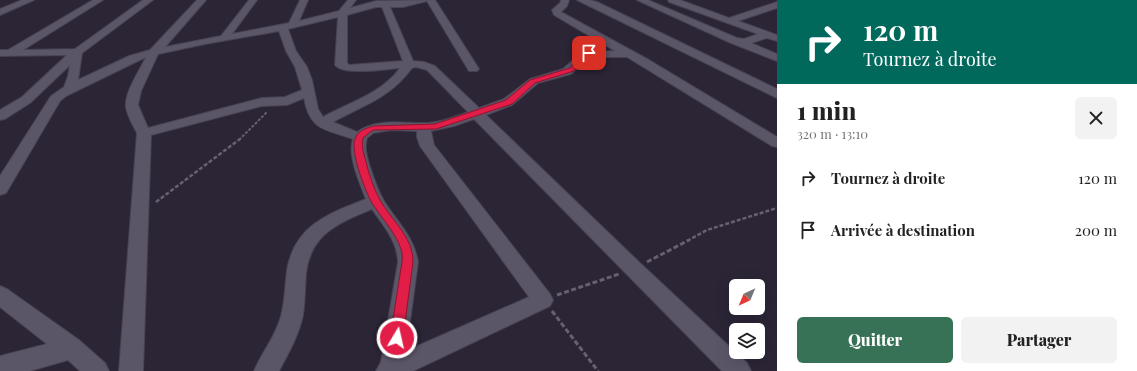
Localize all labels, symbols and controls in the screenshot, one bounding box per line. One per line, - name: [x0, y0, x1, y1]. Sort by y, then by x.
- text: 120 m: [863, 11, 938, 48]
- icon: right: [797, 16, 849, 68]
- pin: [572, 36, 606, 70]
- icon: arrive: [578, 42, 600, 64]
- text: Tournez à droite: [863, 47, 997, 71]
- text: 1 min: [797, 94, 856, 126]
- button: close: [1075, 97, 1117, 139]
- text: 320 m · 13:10: [797, 125, 868, 142]
- icon: right: [797, 167, 819, 189]
- text: Tournez à droite: [831, 168, 945, 188]
- text: 120 m: [1078, 168, 1117, 188]
- icon: arrive: [797, 219, 819, 241]
- text: Arrivée à destination: [831, 220, 975, 240]
- text: 200 m: [1075, 220, 1117, 240]
- north arrow: [729, 279, 765, 315]
- map controls: [729, 279, 765, 359]
- position arrow: [376, 317, 418, 359]
- button: Quitter: [797, 317, 953, 363]
- button: Partager: [961, 317, 1117, 363]
- button: layers: [729, 323, 765, 359]

